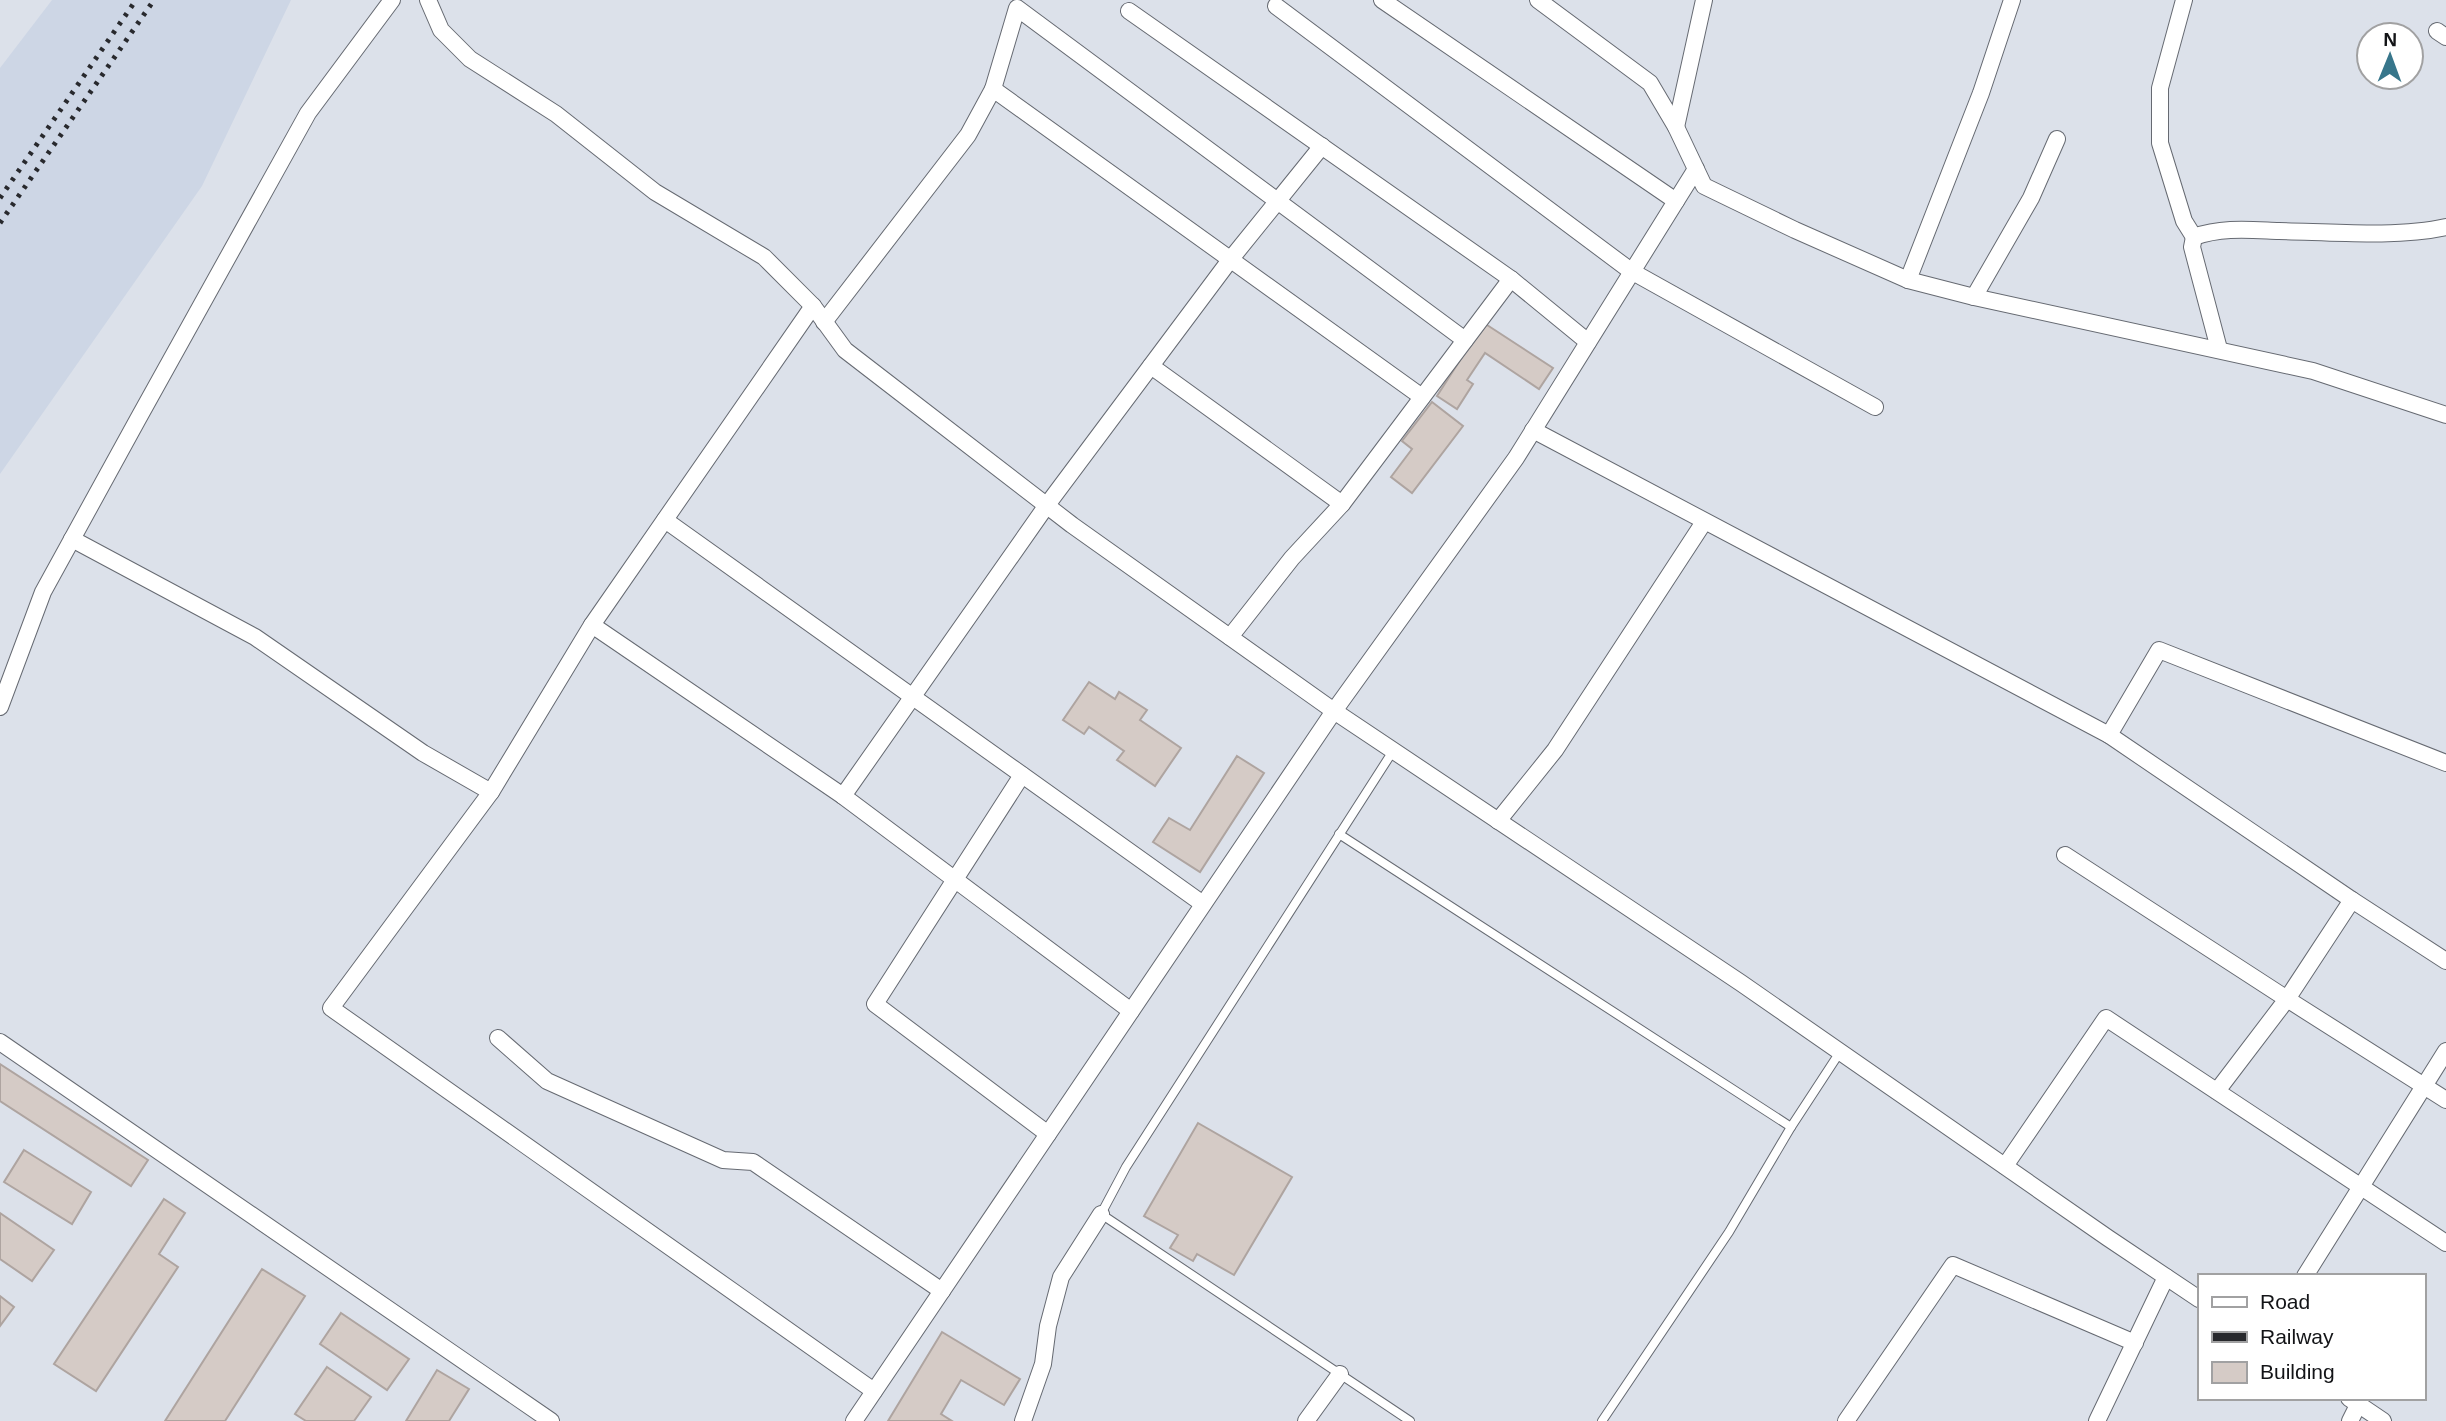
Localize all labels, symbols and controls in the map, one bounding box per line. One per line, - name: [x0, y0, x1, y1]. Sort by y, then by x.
- north arrow: [2355, 21, 2425, 91]
- text: N: [2383, 29, 2397, 50]
- legend: [2198, 1274, 2425, 1400]
- text: Road: [2260, 1290, 2310, 1313]
- text: Railway: [2260, 1325, 2334, 1348]
- text: Building: [2260, 1360, 2335, 1383]

